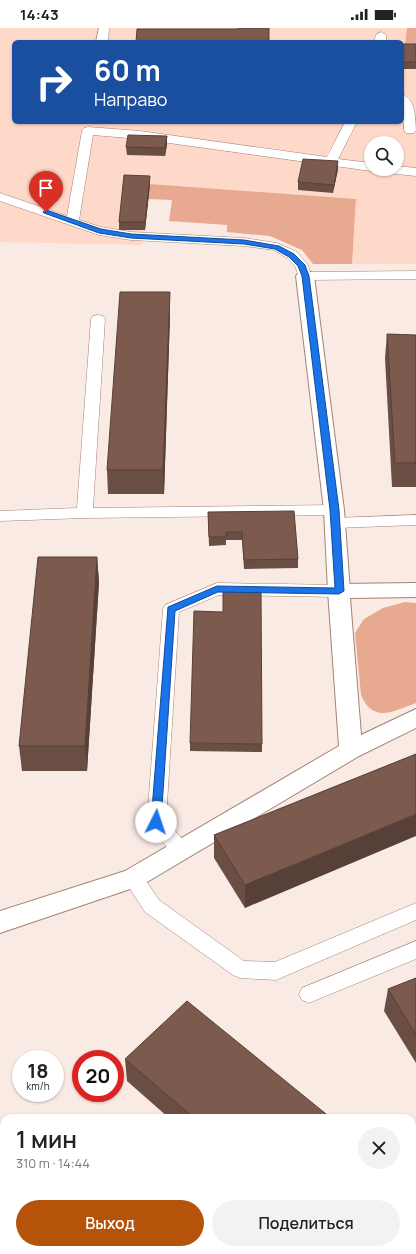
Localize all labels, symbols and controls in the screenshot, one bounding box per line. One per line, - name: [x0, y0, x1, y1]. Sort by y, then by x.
- text: 14:43: [20, 4, 59, 25]
- text: 60 m: [94, 51, 161, 89]
- icon: right: [28, 56, 80, 108]
- text: Направо: [94, 87, 168, 111]
- map controls: [364, 136, 404, 176]
- button: search: [364, 136, 404, 176]
- pin: [29, 171, 63, 212]
- icon: arrive: [35, 177, 57, 199]
- position arrow: [135, 801, 177, 843]
- speed limit sign: 20: [72, 1050, 124, 1102]
- text: 18: [27, 1057, 49, 1084]
- text: km/h: [26, 1079, 50, 1093]
- text: 1 мин: [16, 1122, 77, 1155]
- button: close: [358, 1127, 400, 1169]
- text: 310 m · 14:44: [16, 1154, 90, 1172]
- button: Выход: [16, 1200, 204, 1246]
- button: Поделиться: [212, 1200, 400, 1246]

